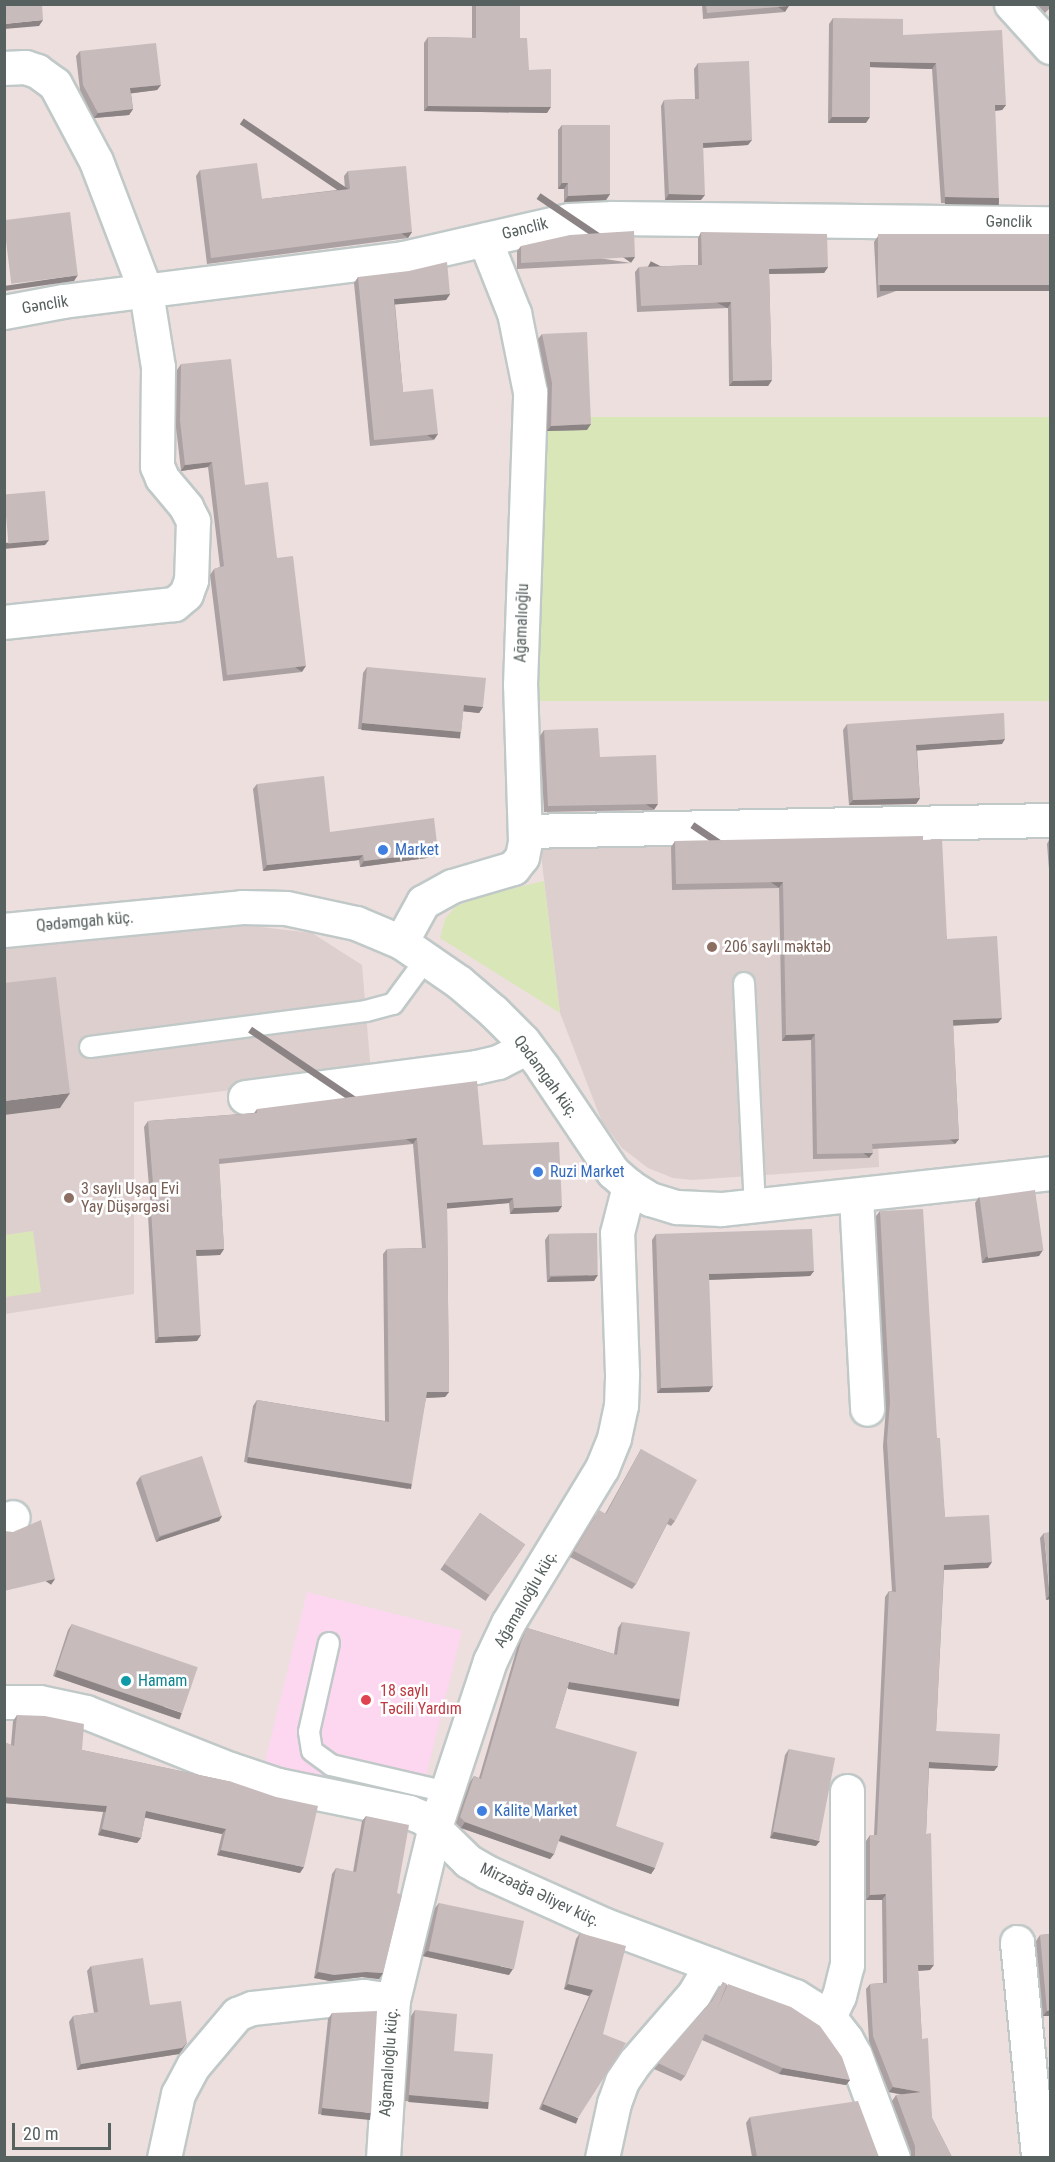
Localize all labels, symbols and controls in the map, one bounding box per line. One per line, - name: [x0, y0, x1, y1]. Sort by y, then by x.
- street label: Gənclik: [986, 212, 1032, 232]
- street label: Gənclik: [500, 214, 550, 244]
- street label: Gənclik: [20, 292, 70, 318]
- street label: Ağamalıoğlu: [511, 583, 533, 663]
- place label: Market: [395, 840, 439, 860]
- marker: Market: [376, 843, 390, 857]
- street label: Qədəmgah küç.: [35, 908, 135, 936]
- place label: 206 saylı məktəb: [724, 937, 831, 957]
- marker: 206 saylı məktəb: [705, 940, 719, 954]
- street label: Qədəmgah küç.: [509, 1032, 583, 1122]
- place label: Ruzi Market: [550, 1162, 625, 1182]
- marker: Ruzi Market: [531, 1165, 545, 1179]
- place label: 3 saylı Uşaq Evi Yay Düşərgəsi: [81, 1179, 179, 1217]
- marker: 3 saylı Uşaq Evi Yay Düşərgəsi: [62, 1191, 76, 1205]
- street label: Ağamalıoğlu küç.: [490, 1547, 562, 1651]
- place label: Hamam: [138, 1671, 187, 1691]
- marker: Hamam: [119, 1674, 133, 1688]
- place label: 18 saylı Təcili Yardım: [380, 1681, 462, 1719]
- marker: 18 saylı Təcili Yardım: [357, 1691, 375, 1709]
- place label: Kalite Market: [494, 1801, 578, 1821]
- marker: Kalite Market: [475, 1804, 489, 1818]
- street label: Mirzəağa Əliyev küç.: [477, 1859, 603, 1931]
- street label: Ağamalıoğlu küç.: [376, 2007, 402, 2117]
- scale bar: [15, 2111, 114, 2149]
- text: 20 m: [23, 2123, 58, 2144]

